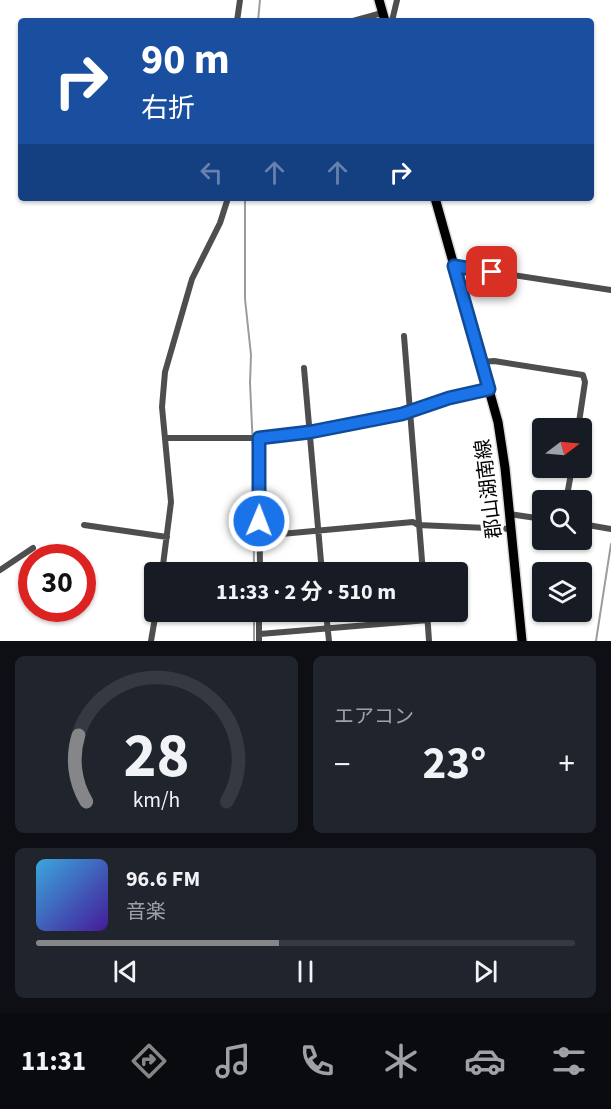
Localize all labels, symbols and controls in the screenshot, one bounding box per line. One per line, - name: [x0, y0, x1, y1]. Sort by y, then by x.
- text: 90 m: [141, 30, 230, 90]
- icon: right: [42, 42, 120, 120]
- text: 右折: [141, 89, 195, 128]
- icon: left: [195, 156, 228, 189]
- icon: ahead: [258, 156, 291, 189]
- icon: ahead: [321, 156, 354, 189]
- icon: right: [384, 156, 417, 189]
- pin: [466, 246, 517, 297]
- icon: arrive: [475, 255, 508, 288]
- north arrow: [532, 418, 592, 478]
- map controls: [532, 418, 592, 622]
- street label: 郡山湖南線: [469, 438, 509, 540]
- position arrow: [227, 489, 291, 553]
- button: search: [532, 490, 592, 550]
- speed limit sign: 30: [18, 544, 96, 622]
- button: layers: [532, 562, 592, 622]
- text: 11:33 · 2 分 · 510 m: [216, 576, 396, 608]
- text: エアコン: [334, 703, 414, 731]
- text: 28: [124, 712, 189, 801]
- text: 23°: [423, 732, 486, 796]
- text: −: [334, 741, 350, 788]
- text: +: [559, 741, 575, 788]
- text: km/h: [133, 785, 180, 816]
- text: 96.6 FM: [126, 863, 200, 895]
- text: 音楽: [126, 898, 166, 926]
- icon: previous: [109, 955, 142, 988]
- icon: pause: [289, 955, 322, 988]
- icon: next: [469, 955, 502, 988]
- icon: directions: [128, 1040, 170, 1082]
- icon: music: [212, 1040, 254, 1082]
- icon: phone: [296, 1040, 338, 1082]
- icon: climate: [380, 1040, 422, 1082]
- icon: car: [464, 1040, 506, 1082]
- icon: filters: [548, 1040, 590, 1082]
- text: 11:31: [21, 1042, 86, 1081]

